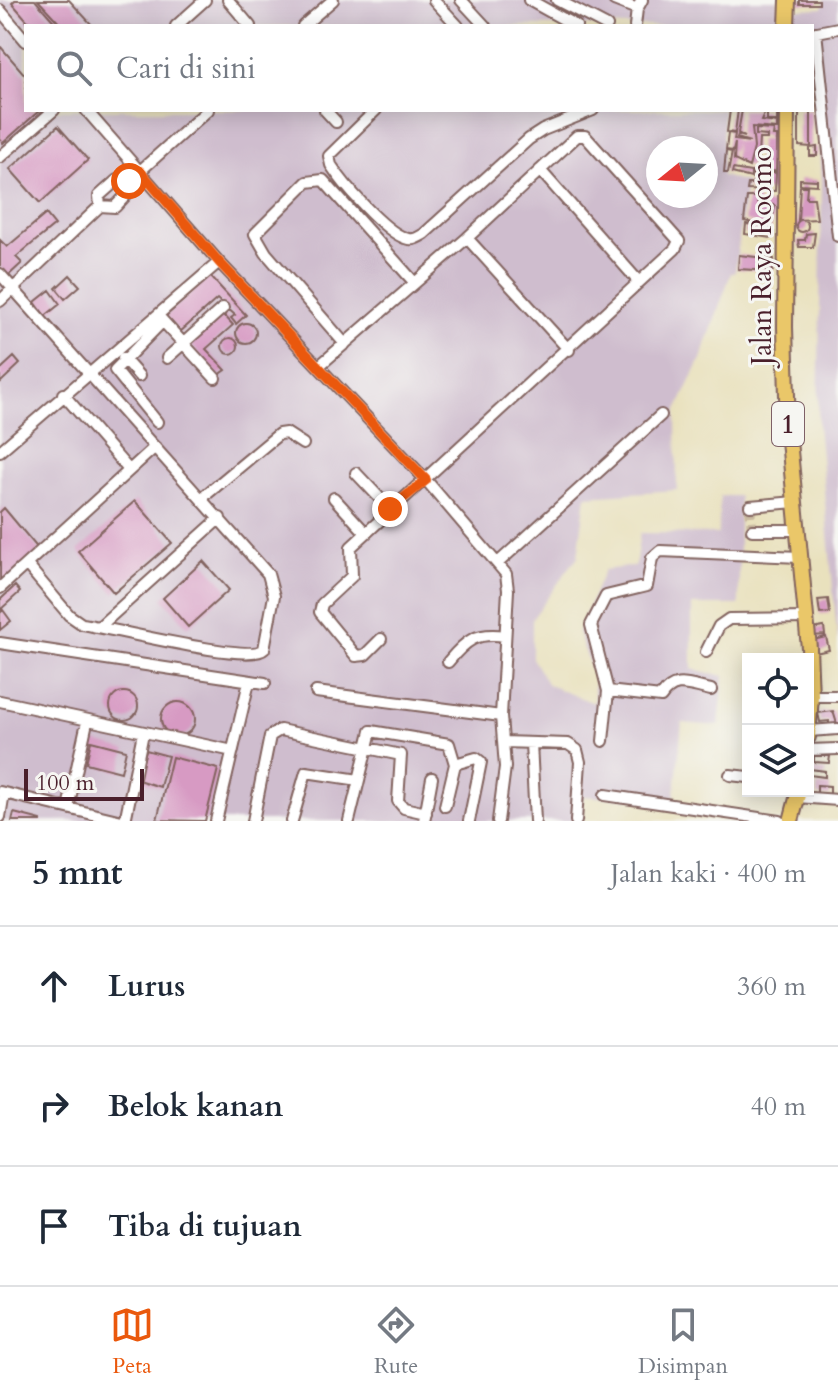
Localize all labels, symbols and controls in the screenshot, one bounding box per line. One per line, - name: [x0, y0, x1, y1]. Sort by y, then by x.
- search box: [24, 24, 814, 112]
- icon: search: [52, 46, 96, 90]
- text: Cari di sini: [116, 48, 256, 89]
- north arrow: [646, 136, 718, 208]
- street label: Jalan Raya Roomo: [743, 147, 781, 369]
- route start: [111, 163, 147, 199]
- road number: 1: [772, 402, 804, 446]
- route end: [372, 491, 408, 527]
- map controls: [742, 653, 814, 797]
- button: locate: [742, 653, 814, 725]
- button: layers: [742, 725, 814, 797]
- scale bar: [24, 765, 144, 801]
- text: 100 m: [36, 768, 94, 798]
- text: 5 mnt: [32, 850, 122, 896]
- text: Jalan kaki · 400 m: [610, 856, 806, 891]
- icon: ahead: [32, 964, 76, 1008]
- text: Lurus: [108, 966, 185, 1007]
- text: 360 m: [737, 969, 806, 1004]
- icon: right: [32, 1084, 76, 1128]
- text: Belok kanan: [108, 1086, 283, 1127]
- text: 40 m: [750, 1089, 806, 1124]
- icon: arrive: [32, 1204, 76, 1248]
- text: Tiba di tujuan: [108, 1206, 302, 1247]
- tab: Peta: [110, 1303, 154, 1381]
- tab: Rute: [374, 1303, 418, 1381]
- tab: Disimpan: [638, 1303, 728, 1381]

